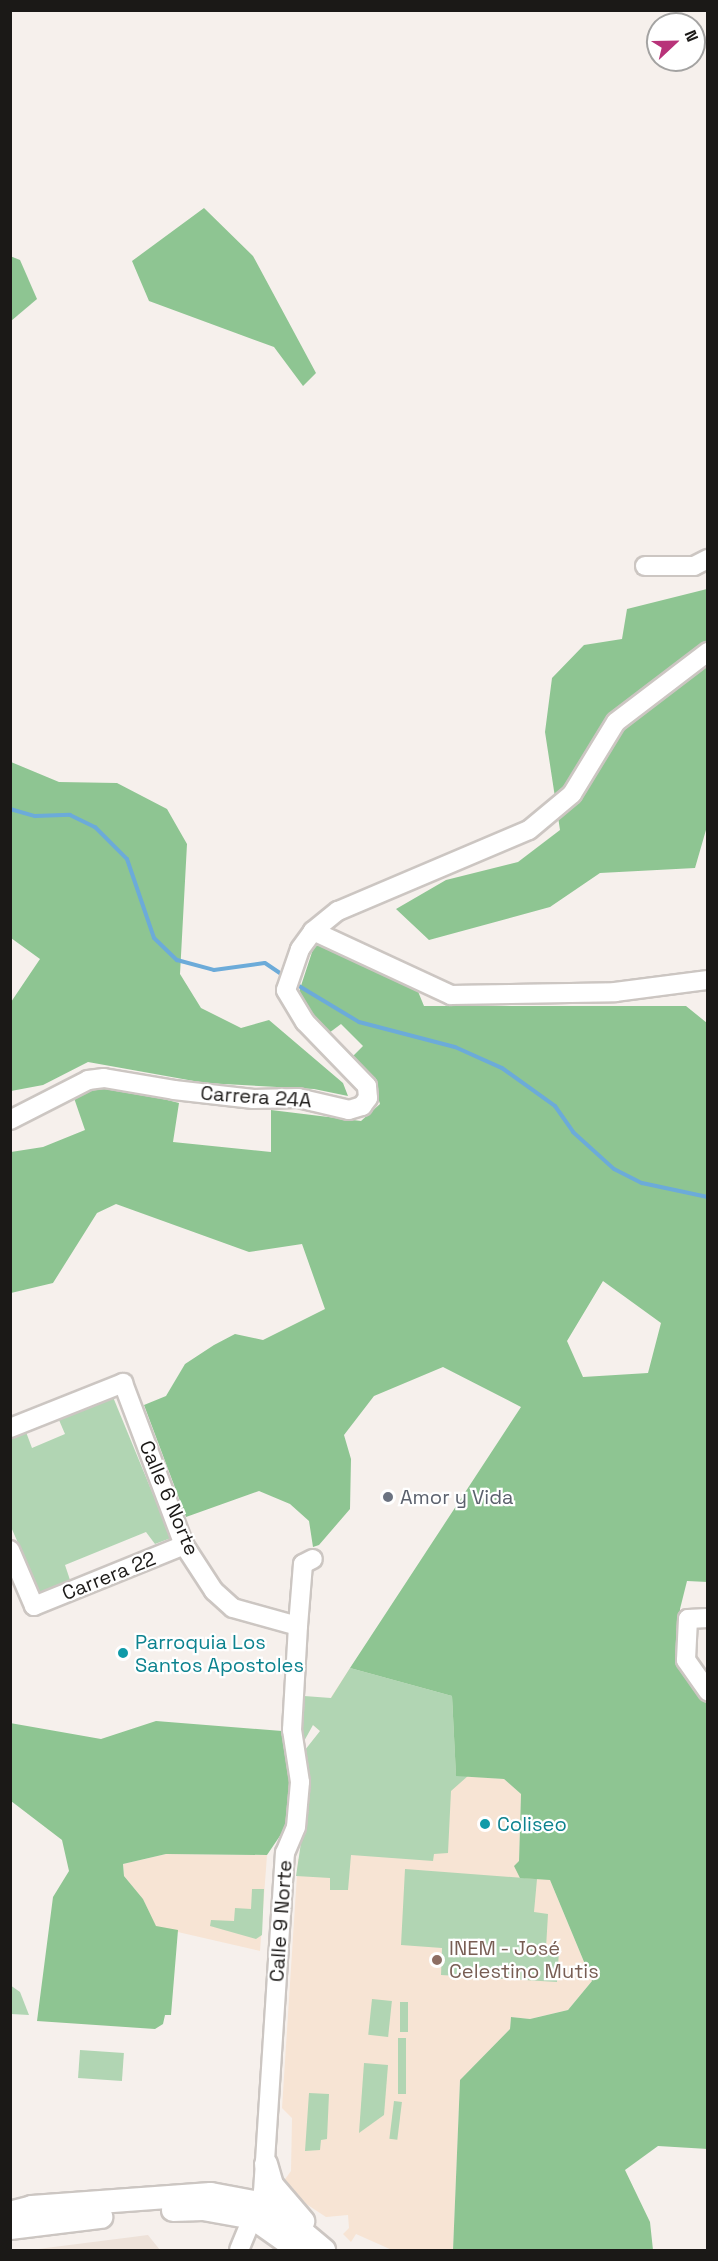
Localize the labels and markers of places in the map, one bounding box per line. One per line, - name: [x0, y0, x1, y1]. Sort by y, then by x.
- place label: Amor y Vida: [400, 1485, 514, 1509]
- marker: Amor y Vida: [381, 1490, 395, 1504]
- place label: Parroquia Los Santos Apostoles: [135, 1630, 304, 1677]
- marker: Parroquia Los Santos Apostoles: [116, 1646, 130, 1660]
- place label: Coliseo: [497, 1812, 567, 1836]
- marker: Coliseo: [478, 1817, 492, 1831]
- place label: INEM - José Celestino Mutis: [449, 1936, 599, 1983]
- marker: INEM - José Celestino Mutis: [430, 1953, 444, 1967]

